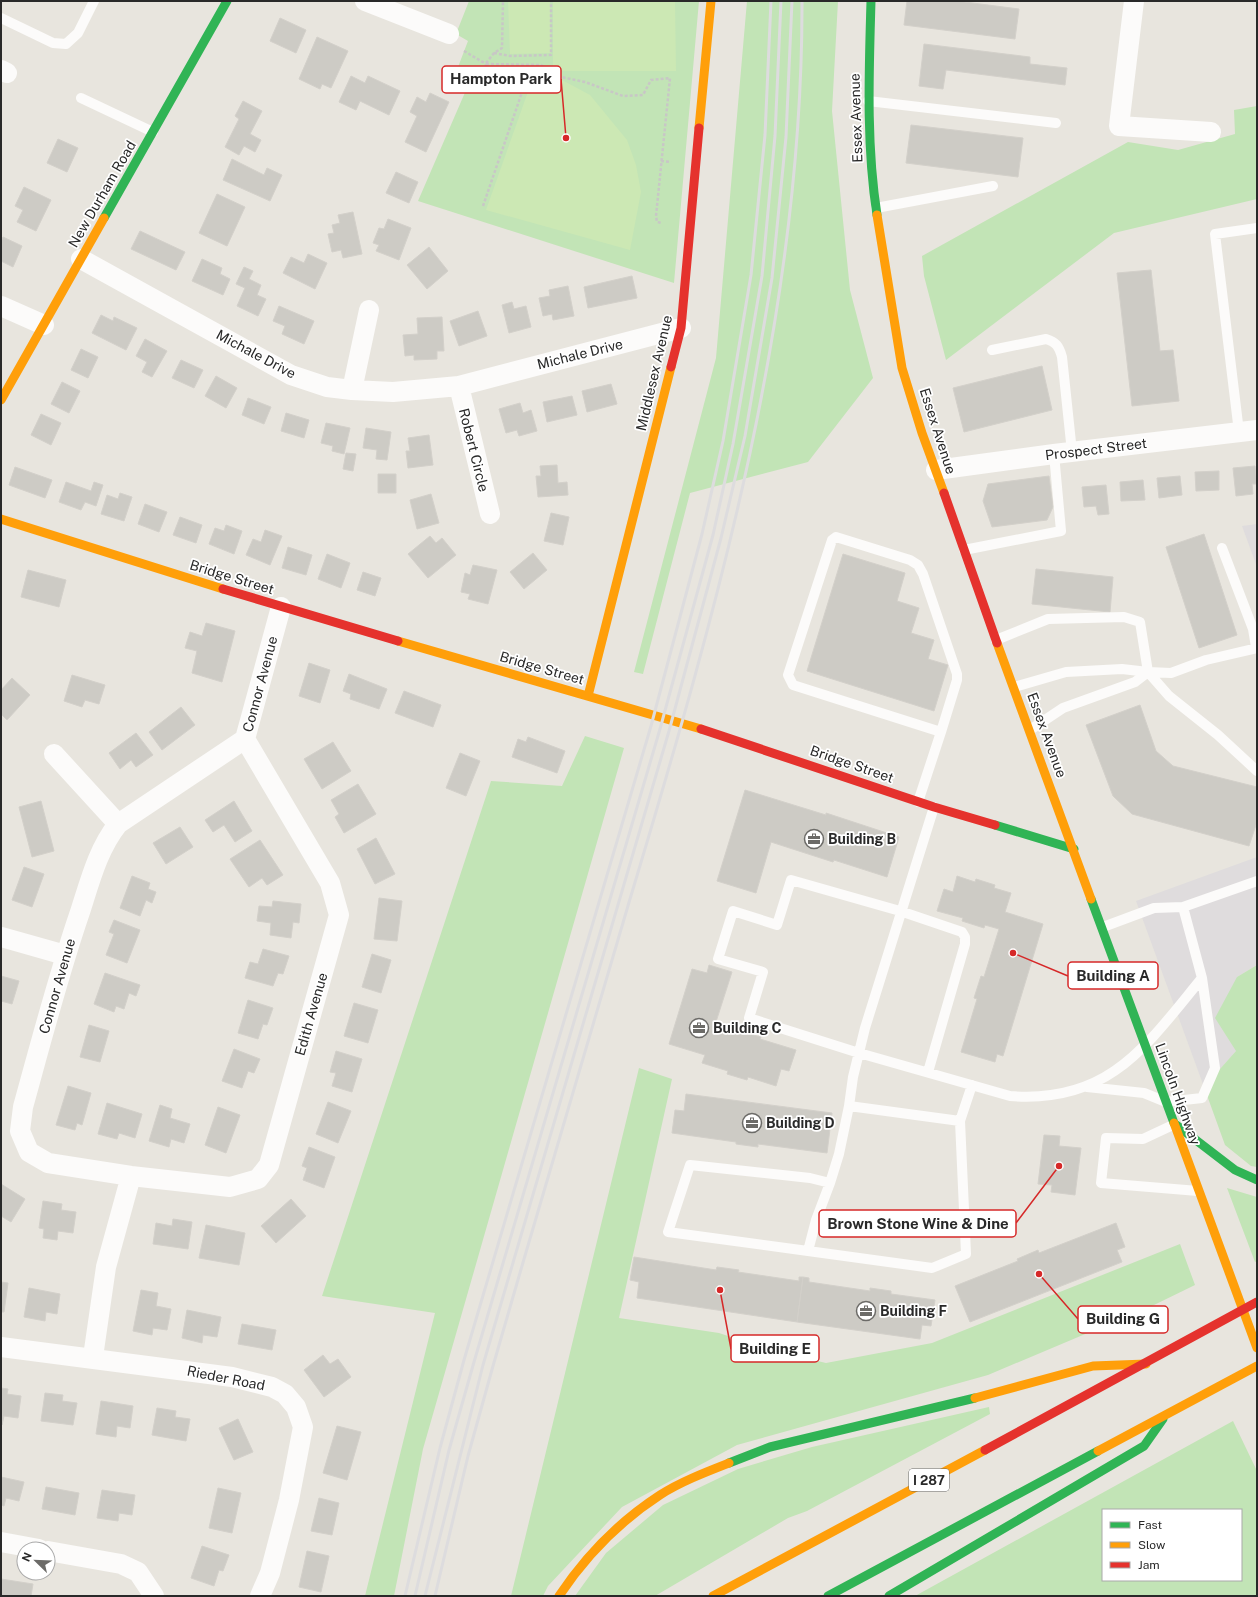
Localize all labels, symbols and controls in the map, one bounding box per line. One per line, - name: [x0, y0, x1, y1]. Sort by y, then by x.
- callout: Hampton Park: [442, 66, 561, 93]
- text: Hampton Park: [450, 70, 552, 87]
- street label: Essex Avenue: [846, 73, 866, 163]
- street label: New Durham Road: [65, 138, 139, 250]
- street label: Middlesex Avenue: [633, 313, 675, 432]
- street label: Michale Drive: [213, 326, 299, 382]
- street label: Michale Drive: [535, 336, 625, 372]
- street label: Essex Avenue: [917, 386, 959, 476]
- street label: Robert Circle: [456, 407, 492, 493]
- street label: Prospect Street: [1044, 435, 1148, 463]
- street label: Bridge Street: [188, 557, 276, 597]
- street label: Connor Avenue: [240, 634, 280, 734]
- street label: Bridge Street: [498, 648, 586, 688]
- street label: Essex Avenue: [1024, 690, 1070, 780]
- street label: Bridge Street: [808, 742, 896, 786]
- office icon: Building B: [803, 828, 825, 850]
- place label: Building B: [828, 831, 896, 847]
- street label: Connor Avenue: [36, 936, 78, 1036]
- callout: Building A: [1068, 962, 1158, 989]
- text: Building A: [1076, 967, 1150, 984]
- street label: Edith Avenue: [292, 971, 330, 1057]
- office icon: Building C: [688, 1017, 710, 1039]
- place label: Building C: [713, 1020, 782, 1036]
- street label: Lincoln Highway: [1152, 1041, 1204, 1148]
- office icon: Building D: [741, 1112, 763, 1134]
- place label: Building D: [766, 1115, 835, 1131]
- callout: Brown Stone Wine & Dine: [819, 1210, 1016, 1237]
- text: Brown Stone Wine & Dine: [827, 1215, 1009, 1232]
- office icon: Building F: [855, 1300, 877, 1322]
- place label: Building F: [880, 1303, 948, 1319]
- callout: Building G: [1078, 1306, 1168, 1333]
- text: Building G: [1086, 1310, 1160, 1327]
- callout: Building E: [731, 1335, 819, 1362]
- text: Building E: [739, 1340, 811, 1357]
- street label: Rieder Road: [186, 1363, 266, 1393]
- road number: I 287: [909, 1469, 949, 1491]
- legend: [1102, 1509, 1242, 1581]
- text: Fast: [1138, 1518, 1163, 1532]
- text: Slow: [1138, 1538, 1166, 1552]
- north arrow: [16, 1541, 56, 1581]
- text: N: [20, 1551, 34, 1563]
- text: Jam: [1138, 1558, 1160, 1572]

